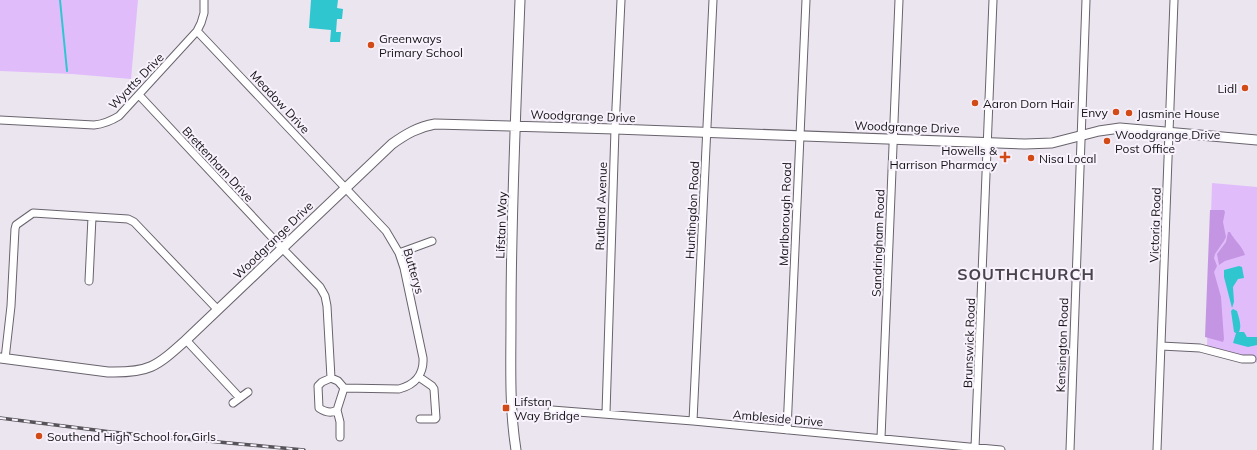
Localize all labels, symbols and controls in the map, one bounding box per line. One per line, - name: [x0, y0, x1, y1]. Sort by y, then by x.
- place label: Greenways Primary School: [379, 31, 463, 60]
- marker: Greenways Primary School: [366, 40, 376, 50]
- street label: Wyatts Drive: [105, 50, 167, 112]
- street label: Meadow Drive: [247, 67, 313, 137]
- place label: Lidl: [1218, 81, 1237, 96]
- marker: Lidl: [1240, 83, 1250, 93]
- place label: Aaron Dorn Hair: [983, 96, 1075, 111]
- marker: Aaron Dorn Hair: [970, 98, 980, 108]
- place label: Envy: [1081, 105, 1109, 120]
- place label: Jasmine House: [1137, 106, 1220, 121]
- street label: Woodgrange Drive: [530, 107, 636, 125]
- marker: Envy: [1111, 107, 1121, 117]
- marker: Jasmine House: [1124, 108, 1134, 118]
- street label: Woodgrange Drive: [854, 118, 960, 136]
- street label: Brettenham Drive: [179, 123, 257, 205]
- place label: Woodgrange Drive Post Office: [1115, 127, 1220, 156]
- marker: Woodgrange Drive Post Office: [1102, 136, 1112, 146]
- place label: Howells & Harrison Pharmacy: [890, 143, 998, 172]
- place label: Nisa Local: [1039, 151, 1096, 166]
- marker: Howells & Harrison Pharmacy: [1000, 152, 1010, 162]
- marker: Nisa Local: [1026, 153, 1036, 163]
- street label: Rutland Avenue: [592, 161, 610, 251]
- street label: Huntingdon Road: [682, 161, 702, 259]
- street label: Marlborough Road: [776, 162, 794, 266]
- street label: Victoria Road: [1146, 187, 1164, 263]
- street label: Sandringham Road: [869, 189, 887, 297]
- street label: Lifstan Way: [492, 191, 510, 259]
- street label: Woodgrange Drive: [230, 198, 316, 282]
- street label: Butterys: [400, 246, 428, 296]
- district label: SOUTHCHURCH: [957, 264, 1095, 284]
- street label: Kensington Road: [1053, 297, 1071, 393]
- street label: Brunswick Road: [960, 298, 978, 388]
- place label: Lifstan Way Bridge: [514, 394, 580, 423]
- marker: Lifstan Way Bridge: [501, 403, 511, 413]
- street label: Ambleside Drive: [732, 407, 824, 429]
- place label: Southend High School for Girls: [47, 429, 216, 444]
- marker: Southend High School for Girls: [34, 431, 44, 441]

